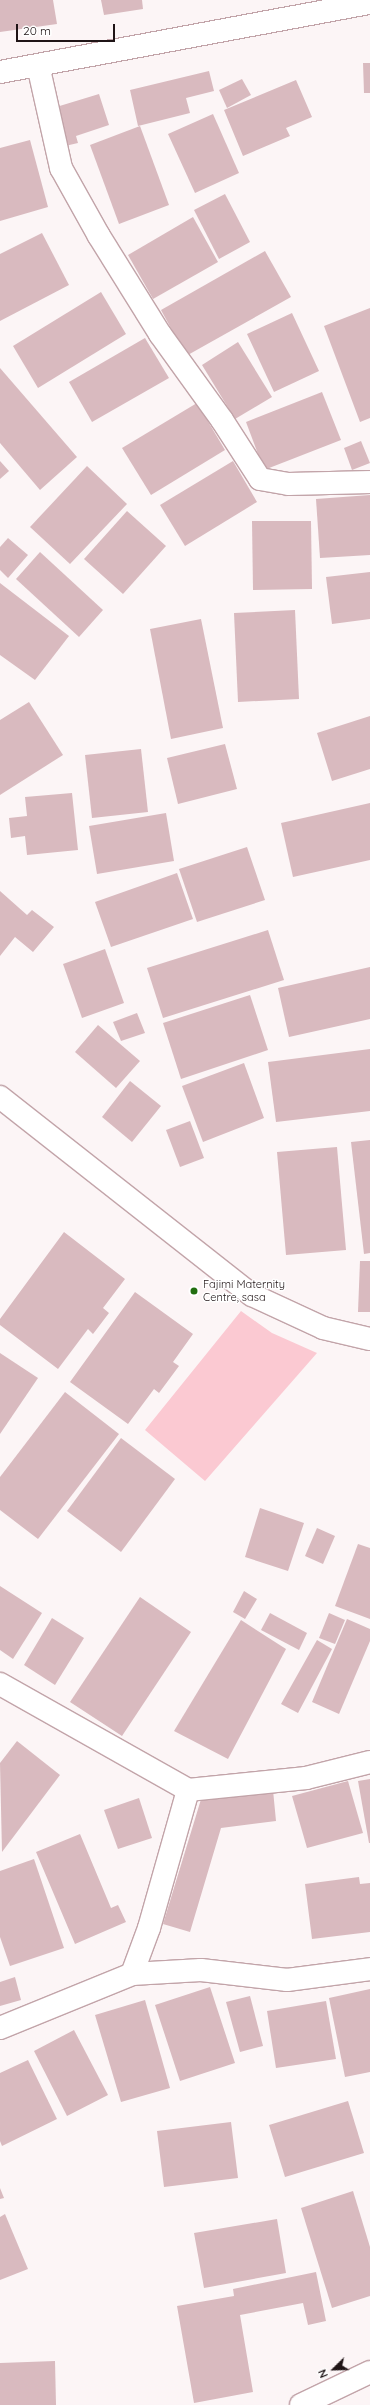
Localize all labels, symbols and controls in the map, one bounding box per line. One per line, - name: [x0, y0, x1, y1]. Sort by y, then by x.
- scale bar: [18, 16, 117, 42]
- text: 20 m: [23, 23, 51, 38]
- place label: Fajimi Maternity Centre, sasa: [203, 1278, 285, 1304]
- marker: Fajimi Maternity Centre, sasa: [188, 1285, 200, 1297]
- north arrow: [314, 2349, 354, 2389]
- text: N: [315, 2367, 331, 2380]

